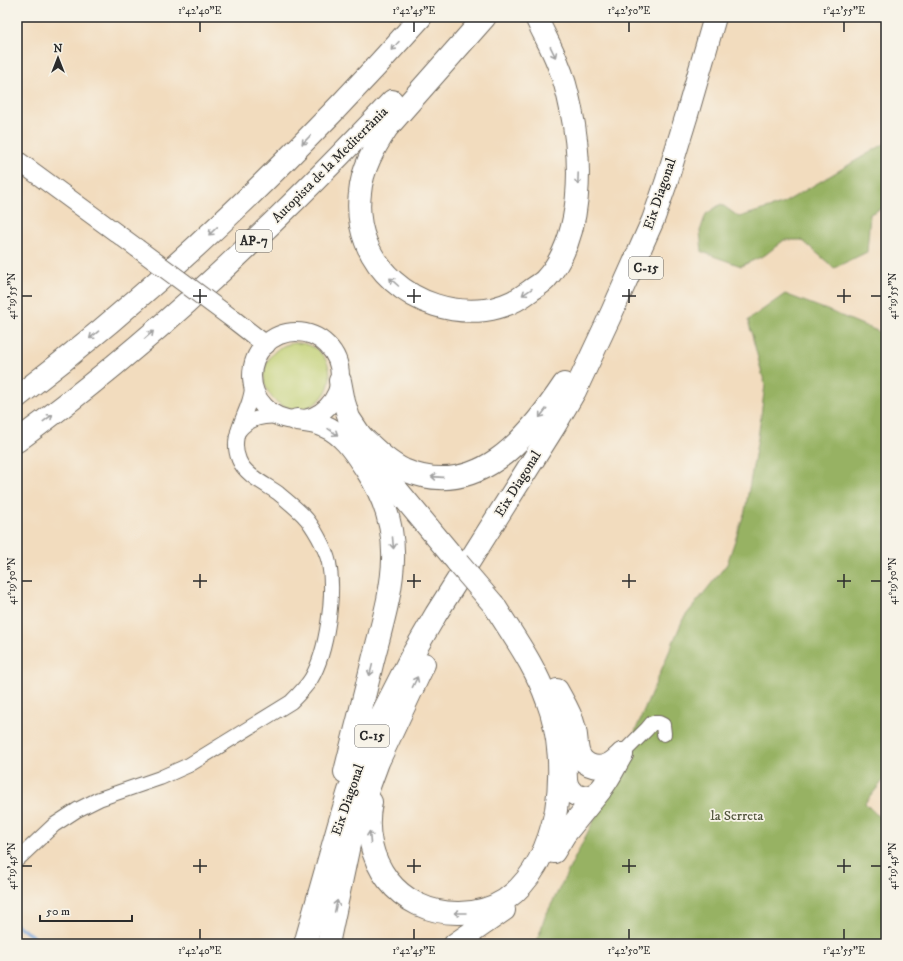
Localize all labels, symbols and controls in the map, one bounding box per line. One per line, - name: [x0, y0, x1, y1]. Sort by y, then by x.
- text: 1°42'40"E: [178, 5, 222, 17]
- text: 1°42'45"E: [393, 5, 435, 17]
- text: 1°42'50"E: [608, 5, 650, 17]
- text: 1°42'55"E: [823, 5, 865, 17]
- north arrow: [38, 38, 78, 78]
- one-way arrow: [391, 41, 400, 51]
- text: N: [53, 42, 63, 56]
- one-way arrow: [550, 46, 557, 58]
- street label: Autopista de la Mediterrània: [268, 103, 392, 227]
- one-way arrow: [301, 135, 311, 145]
- street label: Eix Diagonal: [639, 155, 681, 232]
- one-way arrow: [574, 172, 581, 185]
- one-way arrow: [208, 227, 218, 236]
- road number: AP-7: [236, 230, 272, 252]
- road number: C-15: [629, 257, 663, 279]
- text: 41°19'55"N: [6, 273, 18, 319]
- text: 41°19'55"N: [887, 273, 899, 319]
- one-way arrow: [390, 278, 400, 287]
- one-way arrow: [522, 288, 533, 296]
- one-way arrow: [89, 331, 100, 340]
- one-way arrow: [144, 331, 154, 340]
- one-way arrow: [539, 408, 548, 419]
- one-way arrow: [43, 413, 54, 422]
- one-way arrow: [328, 428, 339, 436]
- street label: Eix Diagonal: [491, 447, 546, 520]
- one-way arrow: [431, 473, 444, 480]
- one-way arrow: [389, 536, 396, 549]
- text: 41°19'50"N: [6, 557, 18, 605]
- text: 41°19'50"N: [887, 557, 899, 605]
- one-way arrow: [366, 664, 374, 677]
- one-way arrow: [412, 676, 419, 688]
- road number: C-15: [355, 725, 389, 747]
- street label: Eix Diagonal: [327, 761, 369, 838]
- park label: la Serreta: [711, 807, 764, 825]
- one-way arrow: [366, 831, 374, 844]
- text: 41°19'45"N: [6, 842, 18, 890]
- text: 41°19'45"N: [887, 842, 899, 890]
- scale bar: [40, 897, 132, 923]
- one-way arrow: [332, 900, 340, 913]
- text: 50 m: [46, 904, 70, 919]
- one-way arrow: [454, 909, 467, 917]
- text: 1°42'40"E: [178, 945, 222, 957]
- text: 1°42'45"E: [393, 945, 435, 957]
- text: 1°42'50"E: [608, 945, 650, 957]
- text: 1°42'55"E: [823, 945, 865, 957]

